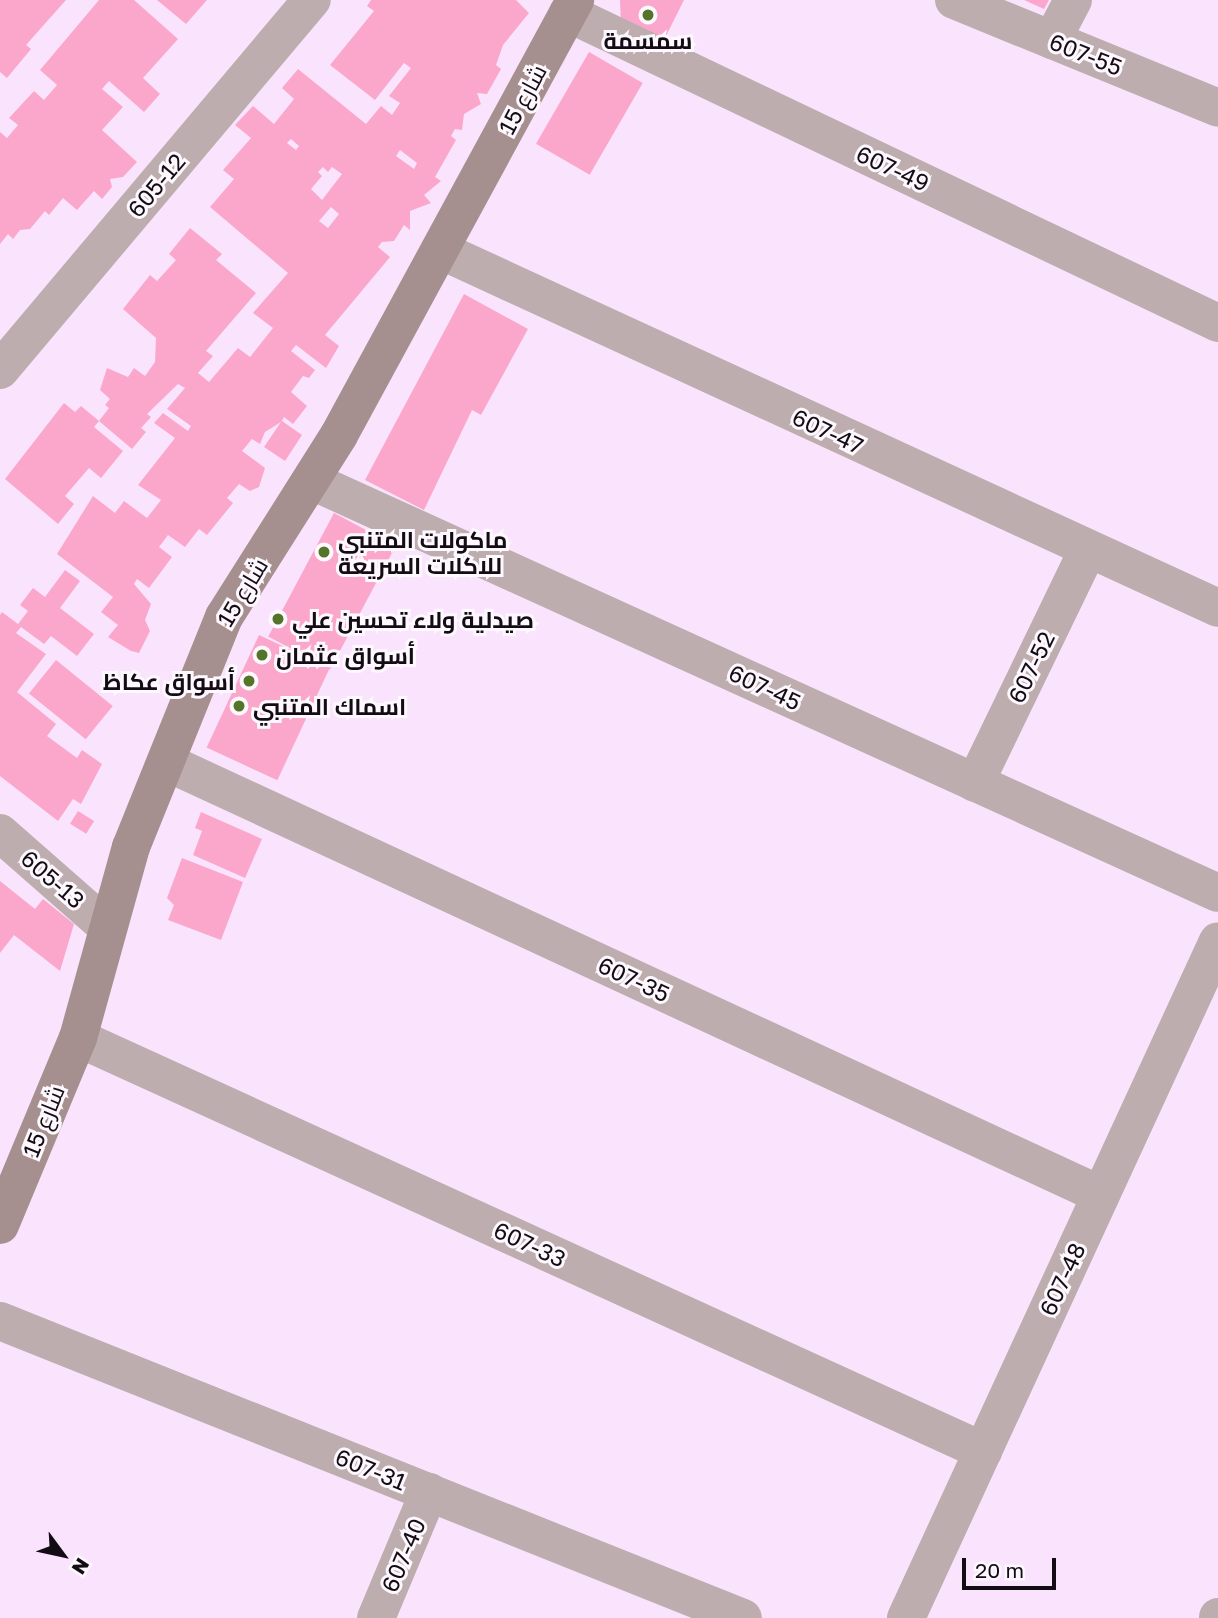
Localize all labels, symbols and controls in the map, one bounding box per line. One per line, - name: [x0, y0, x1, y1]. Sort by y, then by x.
- marker: سمسمة: [640, 7, 656, 23]
- place label: سمسمة: [604, 26, 692, 54]
- street label: 607-55: [1046, 27, 1126, 81]
- street label: شارع 15: [492, 60, 552, 138]
- street label: 607-49: [852, 139, 934, 197]
- street label: 605-12: [121, 147, 191, 223]
- street label: 607-47: [788, 403, 868, 459]
- place label: ماكولات المتنبي للاكلات السريعة: [338, 525, 507, 579]
- marker: ماكولات المتنبي للاكلات السريعة: [316, 544, 332, 560]
- street label: شارع 15: [211, 553, 273, 631]
- place label: صيدلية ولاء تحسين علي: [292, 605, 534, 633]
- marker: صيدلية ولاء تحسين علي: [270, 611, 286, 627]
- street label: 607-52: [1002, 627, 1060, 707]
- place label: أسواق عثمان: [276, 641, 415, 669]
- marker: أسواق عثمان: [254, 647, 270, 663]
- street label: 607-45: [725, 658, 805, 716]
- place label: أسواق عكاظ: [103, 667, 235, 695]
- marker: أسواق عكاظ: [241, 673, 257, 689]
- place label: اسماك المتنبي: [253, 692, 406, 720]
- marker: اسماك المتنبي: [231, 698, 247, 714]
- street label: 605-13: [16, 844, 90, 914]
- street label: 607-35: [594, 950, 674, 1008]
- street label: شارع 15: [16, 1081, 70, 1161]
- street label: 607-33: [490, 1215, 570, 1273]
- street label: 607-48: [1033, 1238, 1091, 1320]
- street label: 607-31: [332, 1442, 410, 1496]
- street label: 607-40: [375, 1514, 431, 1596]
- north arrow: [28, 1520, 98, 1590]
- scale bar: [966, 1544, 1060, 1588]
- text: N: [67, 1554, 95, 1579]
- text: 20 m: [975, 1557, 1024, 1583]

